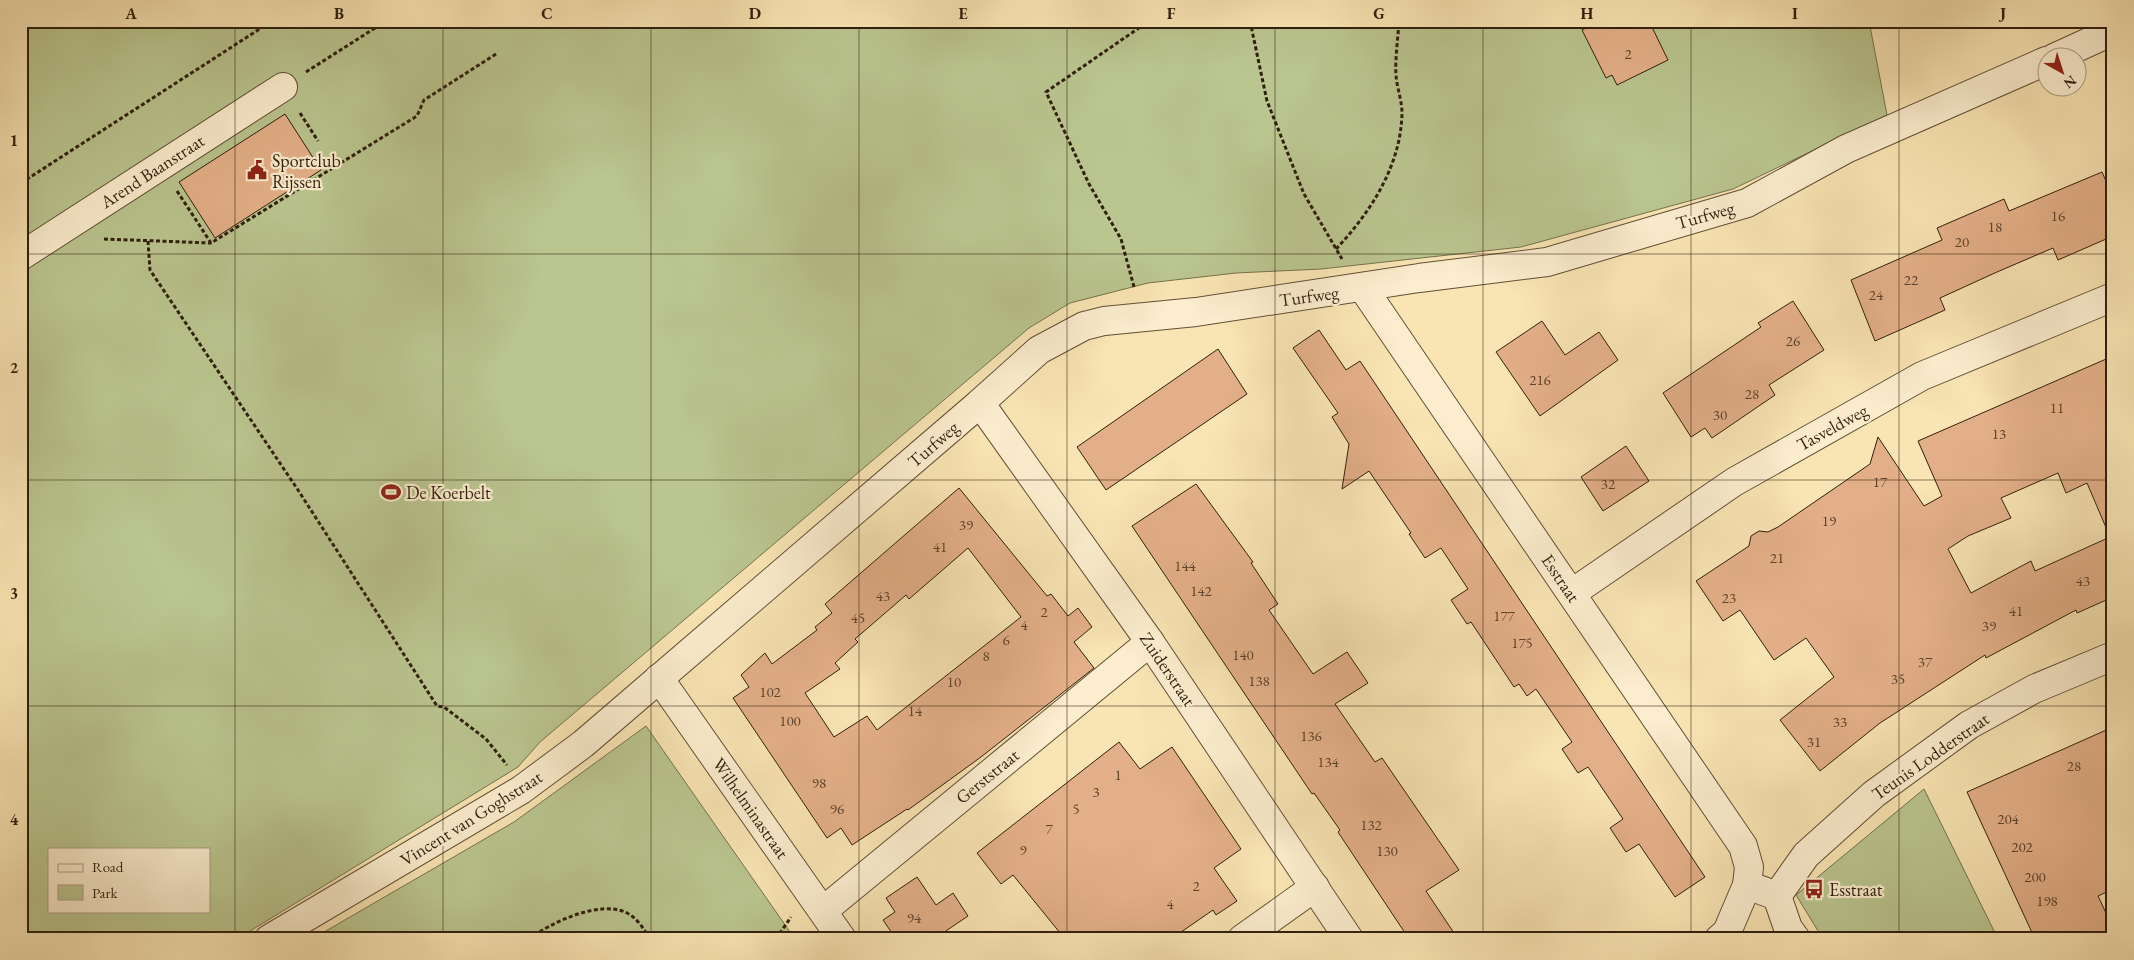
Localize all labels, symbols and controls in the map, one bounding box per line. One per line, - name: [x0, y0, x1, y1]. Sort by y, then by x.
- text: A: [124, 3, 137, 24]
- text: B: [334, 3, 344, 24]
- text: C: [541, 3, 553, 24]
- text: D: [749, 3, 761, 24]
- text: E: [958, 3, 968, 24]
- text: F: [1167, 3, 1176, 24]
- text: G: [1373, 3, 1385, 24]
- text: H: [1581, 3, 1594, 24]
- text: I: [1792, 3, 1798, 24]
- text: J: [1998, 3, 2006, 24]
- house number: 2: [1624, 44, 1632, 63]
- north arrow: [2036, 48, 2086, 98]
- text: N: [2060, 72, 2080, 93]
- street label: Arend Baanstraat: [95, 129, 209, 214]
- text: 1: [10, 130, 18, 151]
- place label: Sportclub Rijssen: [272, 149, 341, 193]
- public building icon: Sportclub Rijssen: [246, 159, 268, 181]
- street label: Turfweg: [1673, 196, 1737, 234]
- house number: 16: [2051, 206, 2065, 225]
- house number: 18: [1988, 217, 2002, 236]
- house number: 20: [1955, 232, 1969, 251]
- house number: 22: [1904, 270, 1919, 289]
- street label: Turfweg: [1278, 280, 1340, 312]
- house number: 24: [1869, 285, 1884, 304]
- house number: 26: [1786, 331, 1800, 350]
- text: 2: [10, 357, 19, 378]
- house number: 216: [1529, 370, 1551, 389]
- house number: 28: [1745, 384, 1759, 403]
- street label: Tasveldweg: [1792, 398, 1872, 456]
- house number: 11: [2050, 398, 2064, 417]
- house number: 30: [1713, 405, 1727, 424]
- street label: Turfweg: [903, 416, 963, 472]
- house number: 13: [1992, 424, 2006, 443]
- house number: 17: [1873, 472, 1888, 491]
- house number: 32: [1601, 474, 1616, 493]
- sports icon: De Koerbelt: [380, 481, 402, 503]
- place label: De Koerbelt: [406, 481, 491, 504]
- house number: 19: [1822, 511, 1836, 530]
- house number: 39: [959, 515, 973, 534]
- house number: 41: [933, 537, 947, 556]
- house number: 21: [1770, 548, 1784, 567]
- street label: Esstraat: [1537, 549, 1586, 607]
- house number: 144: [1174, 556, 1197, 575]
- house number: 43: [2076, 571, 2090, 590]
- house number: 142: [1190, 581, 1213, 600]
- text: 3: [10, 583, 18, 604]
- house number: 43: [876, 586, 890, 605]
- house number: 23: [1722, 588, 1736, 607]
- house number: 41: [2009, 601, 2023, 620]
- house number: 2: [1040, 602, 1048, 621]
- house number: 177: [1493, 606, 1516, 625]
- house number: 45: [851, 608, 865, 627]
- house number: 4: [1020, 615, 1028, 634]
- house number: 39: [1982, 616, 1996, 635]
- street label: Zuiderstraat: [1135, 628, 1201, 711]
- house number: 6: [1002, 630, 1010, 649]
- house number: 175: [1511, 633, 1533, 652]
- house number: 140: [1232, 645, 1254, 664]
- house number: 8: [982, 646, 990, 665]
- house number: 37: [1918, 652, 1933, 671]
- house number: 35: [1891, 669, 1905, 688]
- house number: 138: [1248, 671, 1270, 690]
- house number: 10: [947, 672, 961, 691]
- house number: 102: [759, 682, 782, 701]
- house number: 14: [908, 701, 923, 720]
- street label: Teunis Lodderstraat: [1867, 707, 1993, 805]
- house number: 100: [779, 711, 801, 730]
- house number: 33: [1833, 712, 1847, 731]
- house number: 136: [1300, 726, 1322, 745]
- house number: 31: [1807, 732, 1821, 751]
- street label: Gerststraat: [951, 743, 1024, 809]
- house number: 134: [1317, 752, 1340, 771]
- street label: Wilhelminastraat: [708, 753, 794, 863]
- house number: 28: [2067, 756, 2081, 775]
- street label: Vincent van Goghstraat: [396, 765, 546, 871]
- house number: 1: [1114, 765, 1122, 784]
- house number: 98: [812, 773, 826, 792]
- house number: 3: [1092, 782, 1100, 801]
- house number: 96: [830, 799, 844, 818]
- house number: 5: [1072, 799, 1080, 818]
- text: 4: [10, 809, 19, 830]
- house number: 204: [1997, 809, 2020, 828]
- house number: 132: [1360, 815, 1383, 834]
- house number: 7: [1045, 819, 1053, 838]
- house number: 202: [2011, 837, 2034, 856]
- house number: 9: [1019, 840, 1027, 859]
- house number: 130: [1376, 841, 1398, 860]
- legend: [48, 848, 210, 912]
- text: Road: [92, 857, 124, 876]
- house number: 200: [2024, 867, 2046, 886]
- house number: 2: [1192, 876, 1200, 895]
- bus stop icon: Esstraat: [1803, 878, 1825, 900]
- place label: Esstraat: [1829, 878, 1883, 901]
- text: Park: [92, 883, 119, 902]
- house number: 198: [2036, 891, 2058, 910]
- house number: 4: [1166, 894, 1174, 913]
- house number: 94: [907, 908, 922, 927]

